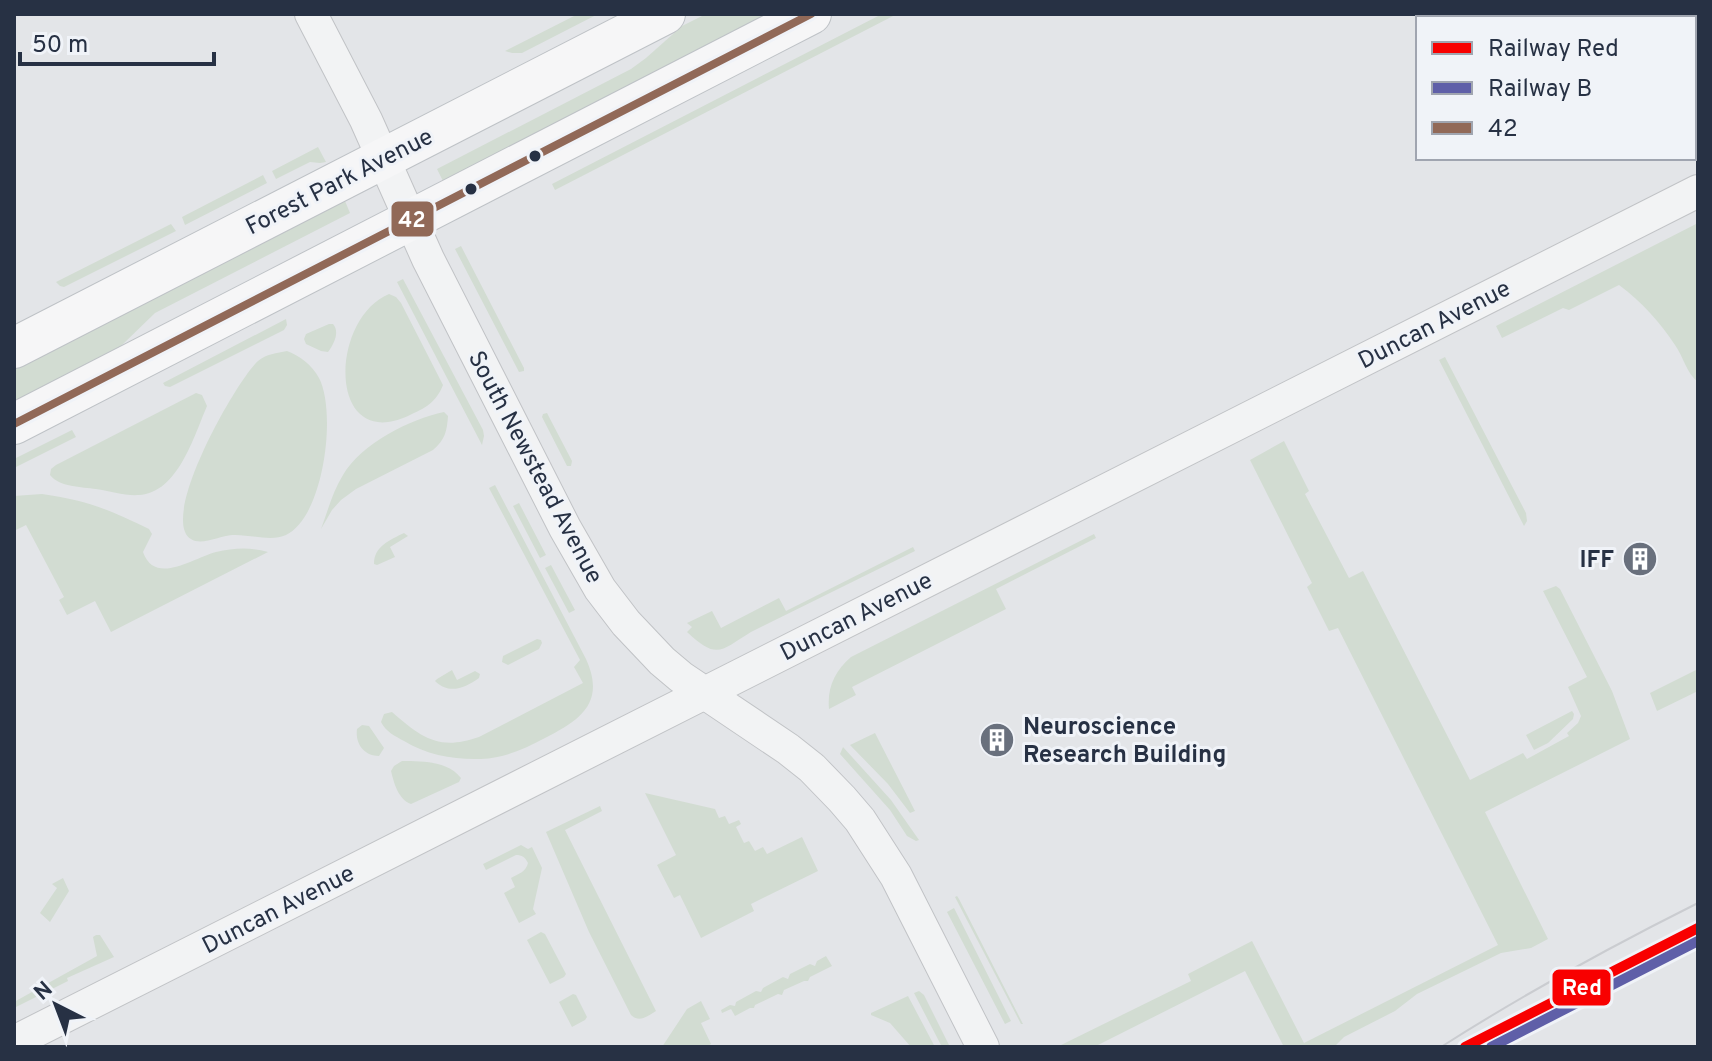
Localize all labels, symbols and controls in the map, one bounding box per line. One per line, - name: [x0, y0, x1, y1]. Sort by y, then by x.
- scale bar: [20, 16, 214, 66]
- legend: [1416, 16, 1696, 160]
- text: 50 m: [32, 31, 88, 61]
- text: Railway Red: [1488, 35, 1619, 65]
- text: Railway B: [1488, 75, 1592, 105]
- text: 42: [1488, 115, 1518, 145]
- street label: Forest Park Avenue: [241, 123, 439, 243]
- unlabelled marker: [527, 148, 543, 164]
- unlabelled marker: [463, 181, 479, 197]
- line badge: 42: [390, 200, 435, 238]
- text: 42: [398, 208, 426, 235]
- street label: Duncan Avenue: [1354, 274, 1516, 377]
- street label: South Newstead Avenue: [460, 346, 608, 589]
- building icon: IFF: [1621, 540, 1659, 578]
- place label: IFF: [1579, 546, 1614, 576]
- street label: Duncan Avenue: [776, 566, 938, 669]
- place label: Neuroscience Research Building: [1023, 713, 1226, 771]
- building icon: Neuroscience Research Building: [978, 721, 1016, 759]
- street label: Duncan Avenue: [198, 859, 360, 962]
- north arrow: [16, 965, 96, 1045]
- line badge: Red: [1551, 968, 1612, 1007]
- text: Red: [1562, 976, 1602, 1003]
- text: N: [29, 977, 59, 1007]

